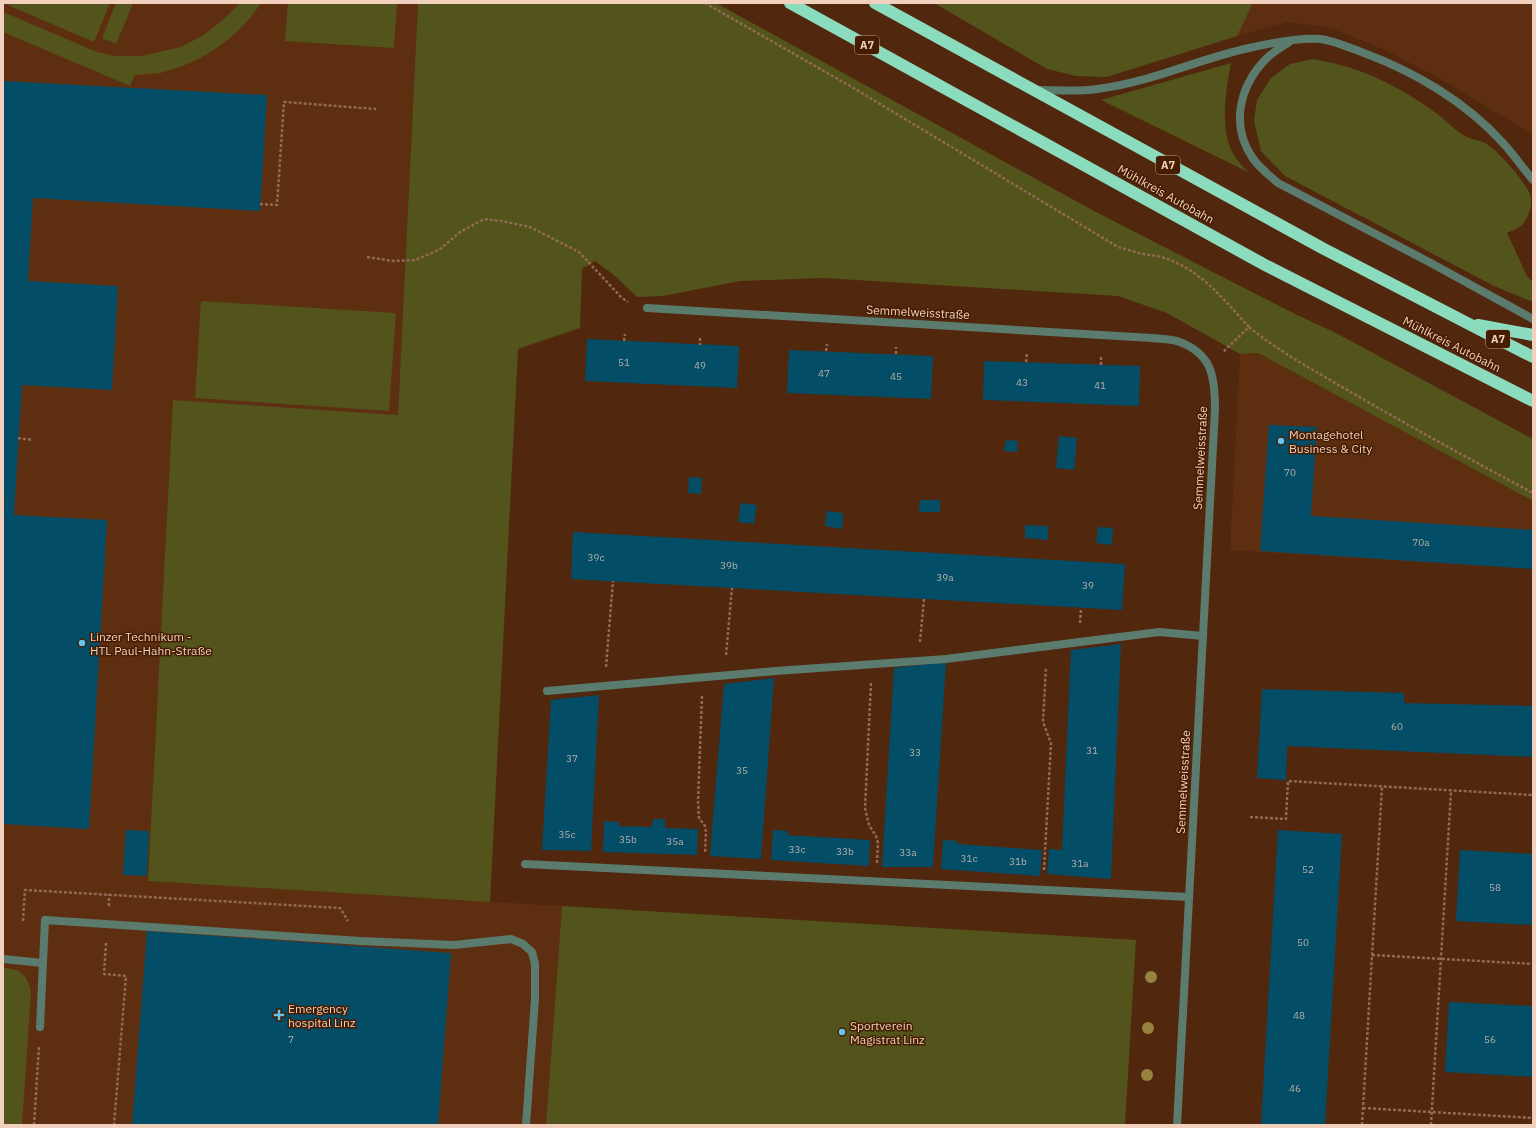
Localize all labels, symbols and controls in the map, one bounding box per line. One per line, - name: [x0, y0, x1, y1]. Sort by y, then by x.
- road number: A7: [855, 36, 879, 54]
- road number: A7: [1156, 156, 1180, 174]
- street label: Mühlkreis Autobahn: [1115, 161, 1217, 227]
- street label: Semmelweisstraße: [866, 302, 971, 322]
- street label: Mühlkreis Autobahn: [1400, 313, 1504, 375]
- road number: A7: [1486, 330, 1510, 348]
- house number: 51: [618, 356, 630, 369]
- house number: 49: [694, 359, 706, 372]
- house number: 47: [818, 367, 830, 380]
- house number: 45: [890, 370, 902, 383]
- house number: 43: [1016, 376, 1028, 389]
- house number: 41: [1094, 379, 1106, 392]
- street label: Semmelweisstraße: [1190, 405, 1210, 510]
- place label: Montagehotel Business & City: [1289, 427, 1372, 456]
- marker: Montagehotel Business & City: [1276, 436, 1286, 446]
- house number: 70: [1284, 466, 1296, 479]
- house number: 70a: [1412, 536, 1430, 549]
- house number: 39c: [587, 551, 605, 564]
- house number: 39b: [720, 559, 738, 572]
- house number: 39a: [936, 571, 954, 584]
- house number: 39: [1082, 579, 1094, 592]
- place label: Linzer Technikum - HTL Paul-Hahn-Straße: [90, 629, 212, 658]
- marker: Linzer Technikum - HTL Paul-Hahn-Straße: [77, 638, 87, 648]
- house number: 60: [1391, 720, 1403, 733]
- street label: Semmelweisstraße: [1173, 729, 1193, 834]
- house number: 31: [1086, 744, 1098, 757]
- house number: 33: [909, 746, 921, 759]
- house number: 37: [566, 752, 578, 765]
- house number: 35: [736, 764, 748, 777]
- house number: 35c: [558, 828, 576, 841]
- house number: 35b: [619, 833, 637, 846]
- house number: 35a: [666, 835, 684, 848]
- house number: 33c: [788, 843, 806, 856]
- house number: 33b: [836, 845, 854, 858]
- house number: 33a: [899, 846, 917, 859]
- house number: 31c: [960, 852, 978, 865]
- house number: 31b: [1009, 855, 1027, 868]
- house number: 31a: [1071, 857, 1089, 870]
- house number: 52: [1302, 863, 1314, 876]
- house number: 58: [1489, 881, 1501, 894]
- house number: 50: [1297, 936, 1309, 949]
- place label: Emergency hospital Linz: [288, 1001, 356, 1030]
- marker: Emergency hospital Linz: [273, 1009, 285, 1021]
- house number: 48: [1293, 1009, 1305, 1022]
- place label: Sportverein Magistrat Linz: [850, 1018, 925, 1047]
- marker: Sportverein Magistrat Linz: [837, 1027, 847, 1037]
- house number: 7: [288, 1033, 294, 1046]
- house number: 56: [1484, 1033, 1496, 1046]
- house number: 46: [1289, 1082, 1301, 1095]

